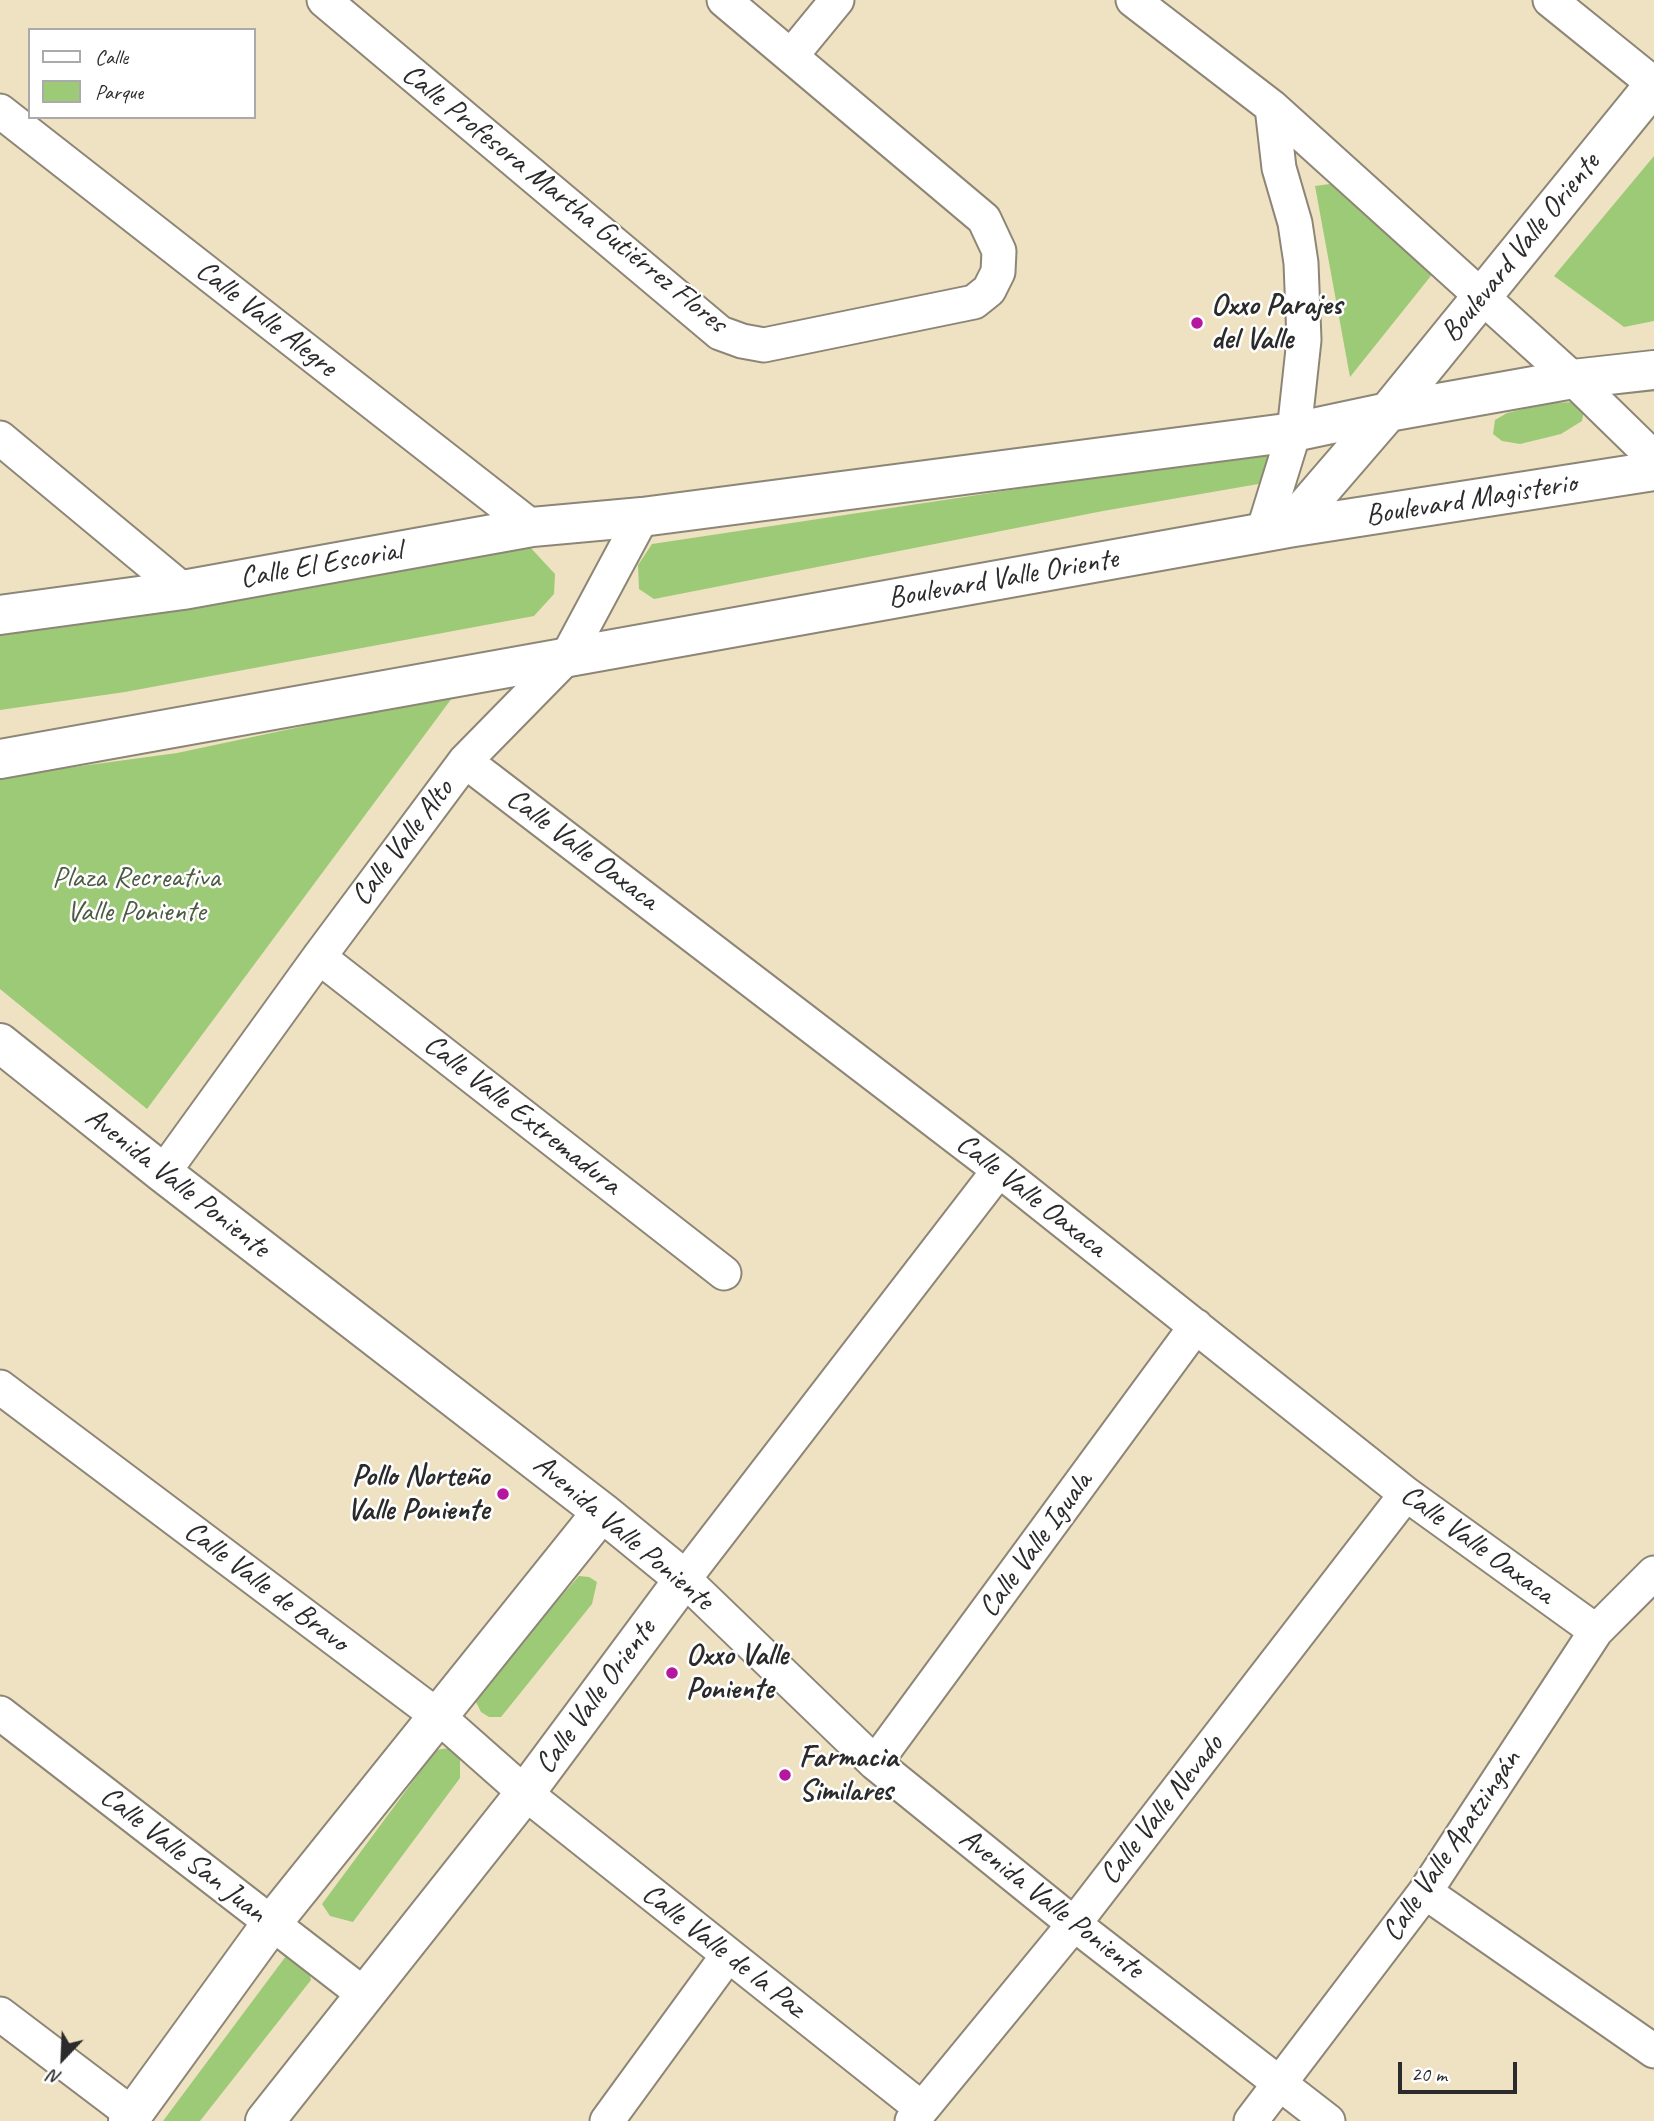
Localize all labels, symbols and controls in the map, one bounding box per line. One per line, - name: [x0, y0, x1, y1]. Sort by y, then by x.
- legend: [28, 28, 256, 119]
- text: Calle: [95, 44, 128, 70]
- street label: Calle Profesora Martha Gutiérrez Flores: [394, 57, 734, 341]
- text: Parque: [95, 79, 143, 105]
- street label: Boulevard Valle Oriente: [1434, 146, 1608, 350]
- street label: Calle Valle Alegre: [188, 253, 344, 385]
- place label: Oxxo Parajes del Valle: [1211, 288, 1342, 358]
- marker: Oxxo Parajes del Valle: [1189, 315, 1205, 331]
- street label: Boulevard Magisterio: [1363, 466, 1579, 534]
- street label: Calle El Escorial: [237, 533, 405, 597]
- street label: Boulevard Valle Oriente: [885, 541, 1121, 617]
- street label: Calle Valle Alto: [344, 773, 462, 913]
- street label: Calle Valle Oaxaca: [499, 781, 665, 919]
- park label: Plaza Recreativa Valle Poniente: [52, 860, 220, 930]
- street label: Calle Valle Extremadura: [416, 1027, 628, 1203]
- street label: Avenida Valle Poniente: [78, 1100, 276, 1266]
- street label: Calle Valle Oaxaca: [949, 1126, 1113, 1266]
- street label: Avenida Valle Poniente: [526, 1447, 720, 1619]
- place label: Pollo Norteño Valle Poniente: [347, 1459, 489, 1530]
- street label: Calle Valle Iguala: [971, 1465, 1101, 1625]
- street label: Calle Valle Oaxaca: [1393, 1477, 1561, 1613]
- marker: Pollo Norteño Valle Poniente: [495, 1486, 511, 1502]
- street label: Calle Valle de Bravo: [177, 1513, 355, 1661]
- street label: Calle Valle Oriente: [528, 1613, 664, 1781]
- place label: Oxxo Valle Poniente: [686, 1638, 788, 1708]
- marker: Oxxo Valle Poniente: [664, 1665, 680, 1681]
- street label: Calle Valle Nevado: [1092, 1728, 1232, 1892]
- place label: Farmacia Similares: [799, 1740, 898, 1810]
- street label: Calle Valle Apatzingán: [1375, 1743, 1529, 1949]
- marker: Farmacia Similares: [777, 1767, 793, 1783]
- street label: Calle Valle San Juan: [93, 1779, 273, 1931]
- street label: Avenida Valle Poniente: [952, 1821, 1150, 1987]
- street label: Calle Valle de la Paz: [634, 1876, 812, 2026]
- north arrow: [28, 2023, 98, 2093]
- scale bar: [1402, 2048, 1521, 2092]
- text: 20 m: [1411, 2061, 1447, 2087]
- text: N: [45, 2064, 65, 2091]

